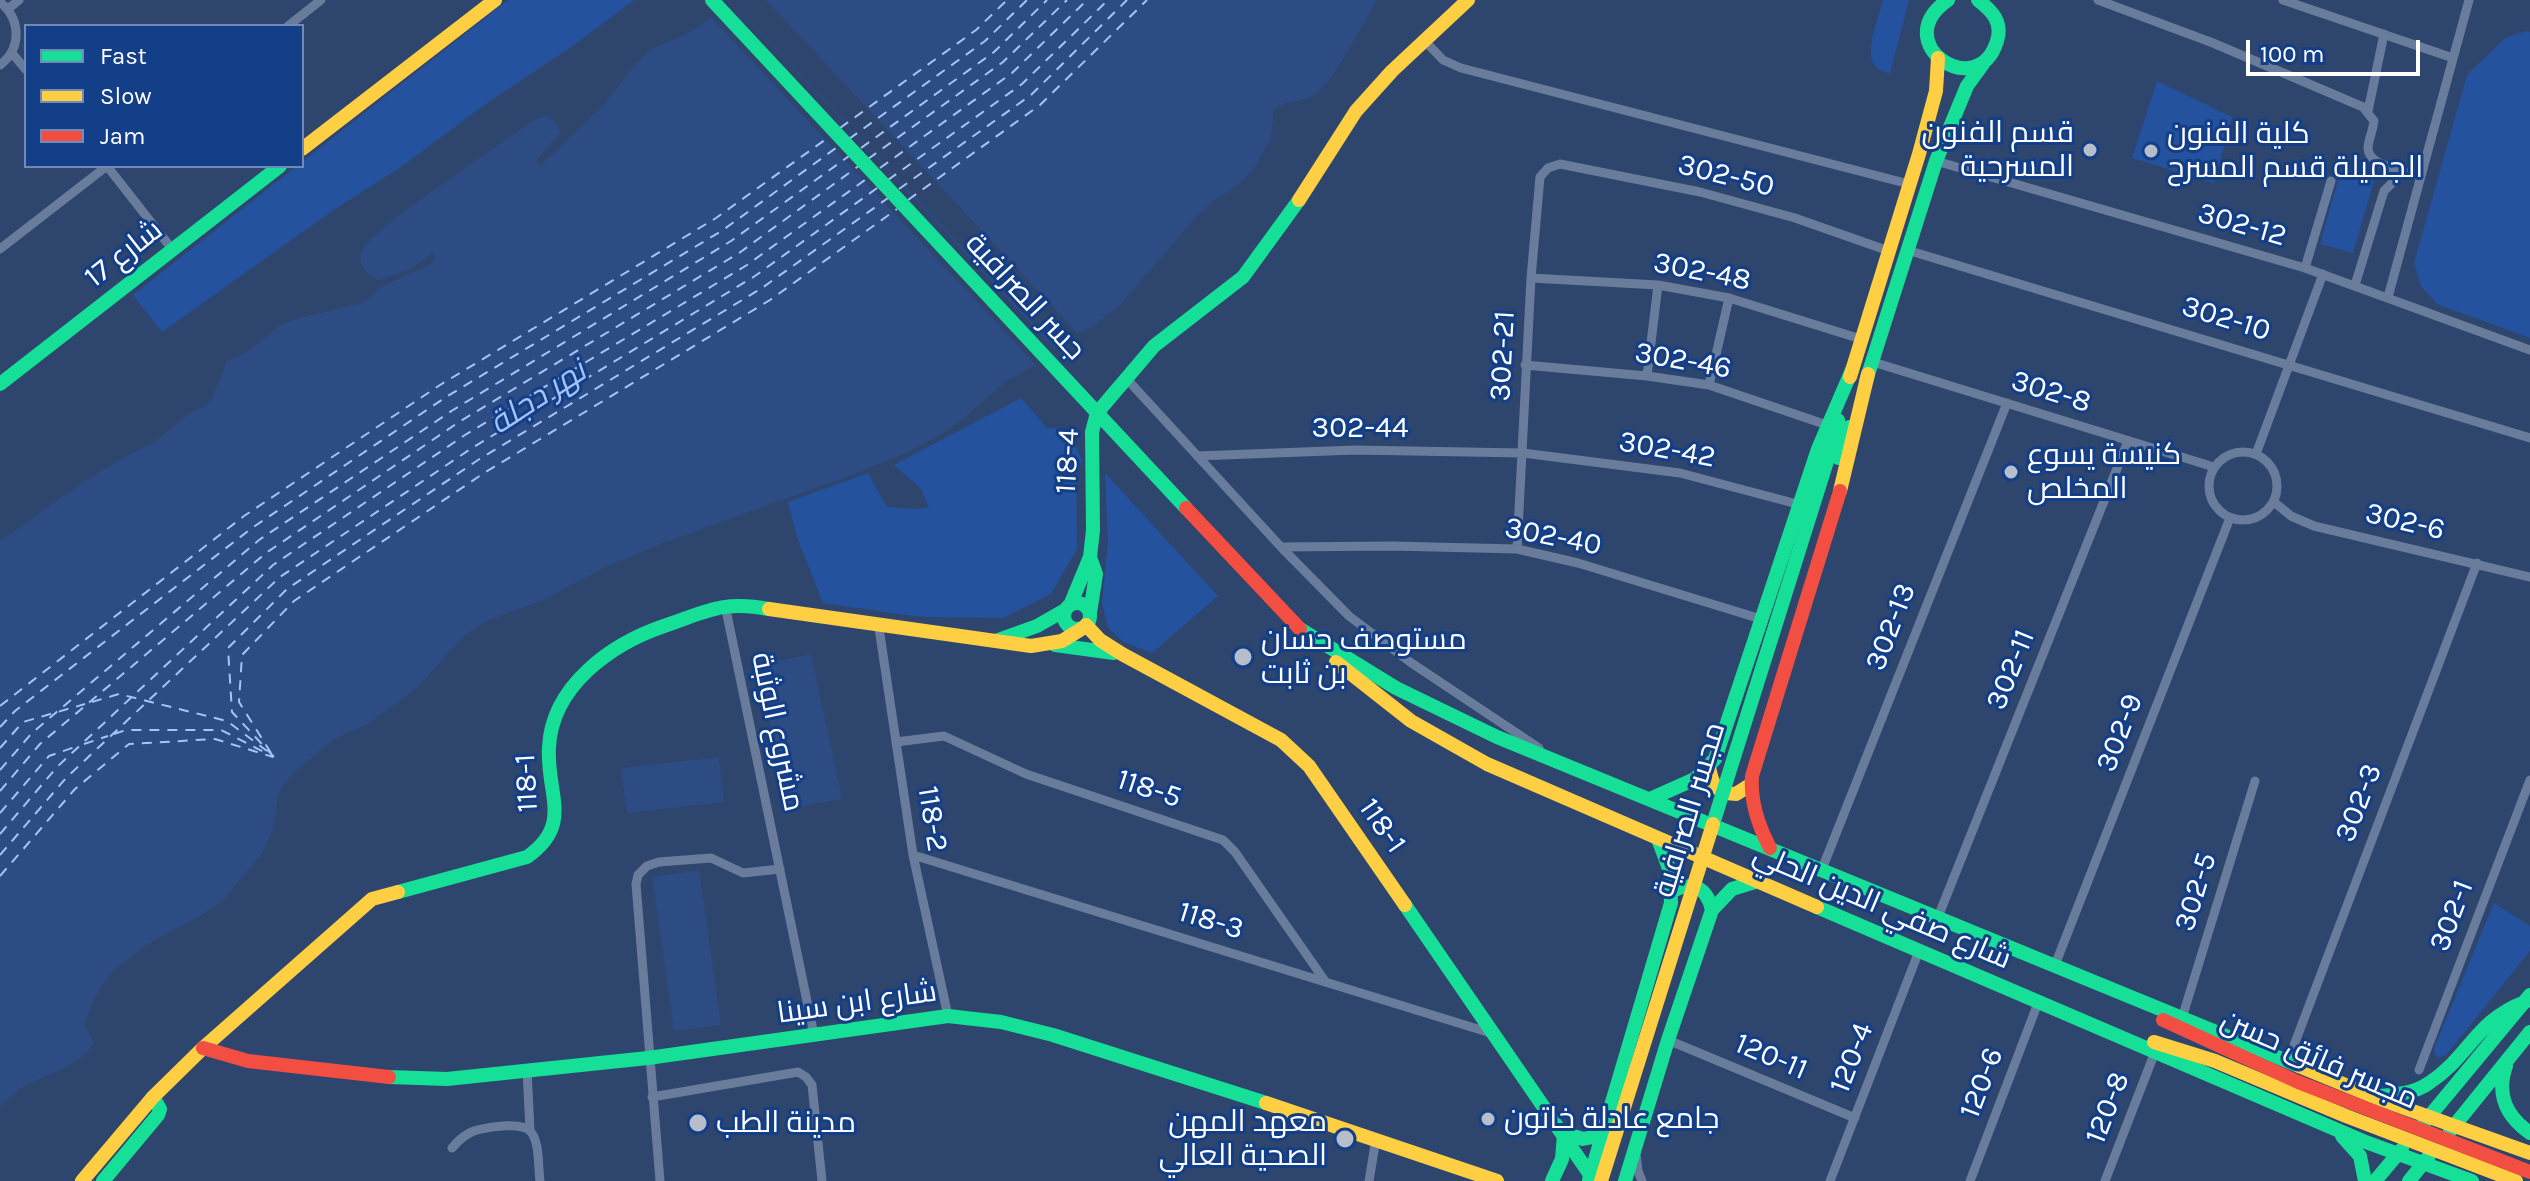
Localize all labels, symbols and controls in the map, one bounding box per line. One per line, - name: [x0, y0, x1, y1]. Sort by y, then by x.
- legend: [24, 24, 304, 168]
- scale bar: [2250, 24, 2424, 74]
- text: 100 m: [2260, 40, 2325, 68]
- text: Fast: [100, 42, 147, 70]
- text: Slow: [100, 82, 152, 110]
- place label: قسم الفنون المسرحية: [1921, 115, 2074, 186]
- place label: كلية الفنون الجميلة قسم المسرح: [2167, 116, 2423, 186]
- text: Jam: [100, 122, 145, 150]
- marker: قسم الفنون المسرحية: [2081, 141, 2099, 159]
- marker: كلية الفنون الجميلة قسم المسرح: [2142, 142, 2160, 160]
- street label: 302-50: [1674, 147, 1778, 205]
- street label: 302-12: [2193, 195, 2291, 255]
- street label: شارع 17: [78, 212, 170, 296]
- street label: جسر الصرافية: [957, 226, 1093, 368]
- street label: 302-48: [1650, 245, 1754, 299]
- street label: 302-10: [2177, 288, 2275, 350]
- street label: 302-21: [1483, 310, 1523, 402]
- street label: 302-46: [1632, 335, 1734, 387]
- water label: نهر دجلة: [482, 353, 594, 443]
- street label: 302-8: [2007, 363, 2095, 421]
- street label: 302-44: [1312, 410, 1408, 446]
- street label: 302-42: [1616, 424, 1718, 476]
- street label: 118-4: [1048, 427, 1088, 495]
- place label: كنيسة يسوع المخلص: [2027, 437, 2181, 508]
- marker: كنيسة يسوع المخلص: [2002, 463, 2020, 481]
- street label: 302-6: [2362, 495, 2448, 549]
- street label: 302-40: [1502, 510, 1604, 564]
- street label: 302-13: [1858, 578, 1924, 676]
- place label: مستوصف حسان بن ثابت: [1261, 622, 1467, 692]
- street label: 302-11: [1979, 625, 2043, 715]
- marker: مستوصف حسان بن ثابت: [1232, 646, 1254, 668]
- street label: مشروع الوثبة: [743, 649, 811, 815]
- street label: 302-9: [2089, 689, 2151, 777]
- street label: مجسر الصرافية: [1646, 718, 1734, 902]
- street label: 118-1: [507, 753, 547, 813]
- street label: 302-3: [2328, 759, 2390, 847]
- street label: 118-5: [1112, 762, 1186, 816]
- street label: 118-2: [909, 784, 955, 854]
- street label: 118-1: [1350, 792, 1414, 860]
- street label: شارع صفي الدين الحلي: [1747, 836, 2017, 978]
- street label: 302-5: [2167, 848, 2225, 936]
- street label: 302-1: [2422, 875, 2482, 957]
- street label: 118-3: [1174, 894, 1248, 948]
- street label: شارع ابن سينا: [775, 974, 939, 1032]
- street label: مجسر فائق حسن: [2215, 1002, 2423, 1118]
- street label: 120-4: [1822, 1018, 1882, 1098]
- street label: 120-11: [1729, 1026, 1813, 1088]
- street label: 120-6: [1952, 1043, 2012, 1123]
- street label: 120-8: [2078, 1067, 2138, 1149]
- place label: جامع عادلة خاتون: [1504, 1101, 1719, 1137]
- place label: معهد المهن الصحية العالي: [1159, 1104, 1327, 1174]
- place label: مدينة الطب: [716, 1105, 856, 1141]
- marker: جامع عادلة خاتون: [1479, 1110, 1497, 1128]
- marker: مدينة الطب: [687, 1112, 709, 1134]
- marker: معهد المهن الصحية العالي: [1334, 1128, 1356, 1150]

